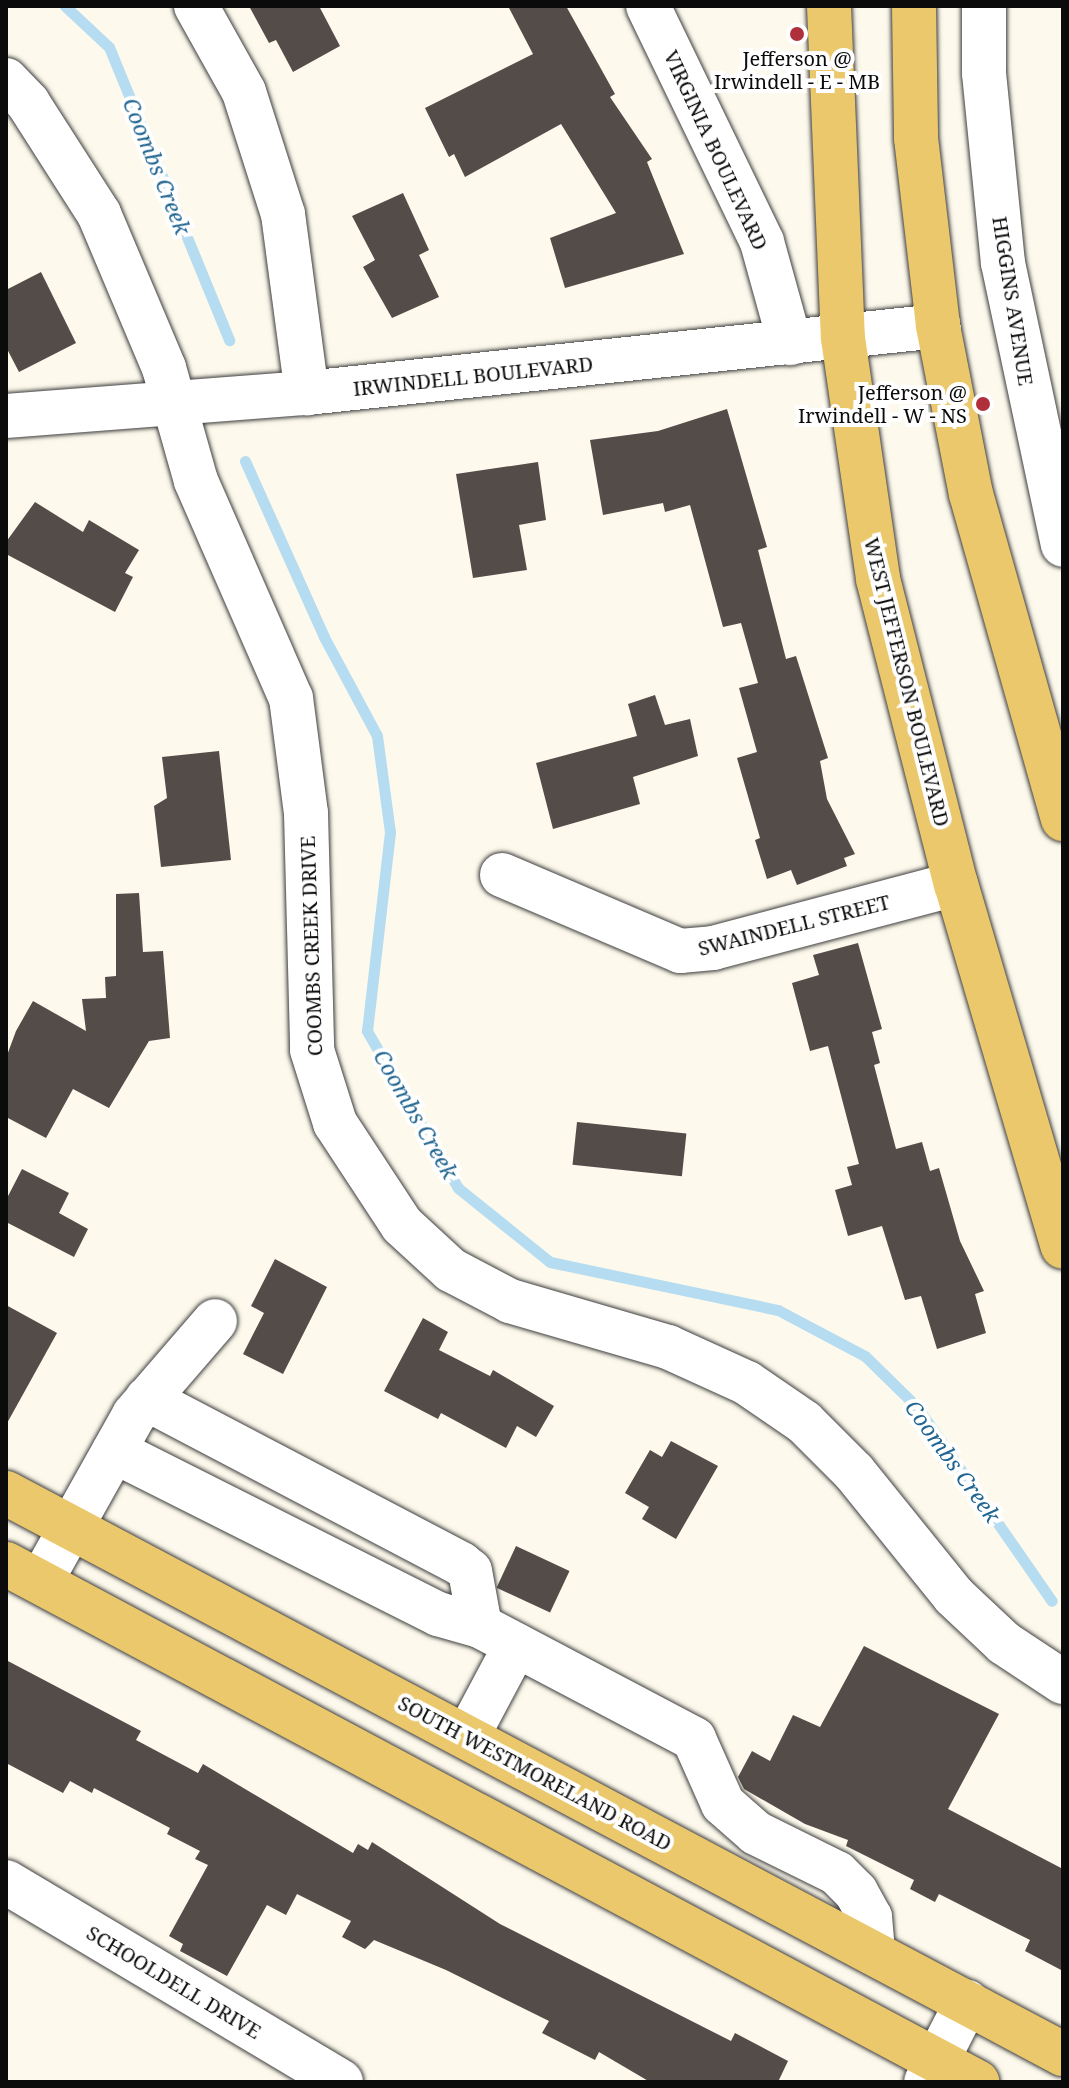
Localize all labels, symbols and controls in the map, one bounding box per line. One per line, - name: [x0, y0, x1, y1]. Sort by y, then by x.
- marker: Jefferson @ Irwindell - E - MB: [788, 25, 806, 43]
- street label: VIRGINIA BOULEVARD: [659, 46, 773, 254]
- place label: Jefferson @ Irwindell - E - MB: [714, 46, 880, 93]
- water label: Coombs Creek: [118, 94, 196, 238]
- street label: HIGGINS AVENUE: [988, 215, 1038, 387]
- street label: IRWINDELL BOULEVARD: [352, 351, 594, 401]
- place label: Jefferson @ Irwindell - W - NS: [798, 380, 967, 427]
- marker: Jefferson @ Irwindell - W - NS: [974, 395, 992, 413]
- street label: WEST JEFFERSON BOULEVARD: [859, 535, 955, 829]
- street label: COOMBS CREEK DRIVE: [295, 835, 327, 1057]
- street label: SWAINDELL STREET: [696, 890, 892, 960]
- water label: Coombs Creek: [368, 1045, 464, 1183]
- water label: Coombs Creek: [900, 1395, 1006, 1527]
- street label: SOUTH WESTMORELAND ROAD: [394, 1691, 676, 1855]
- street label: SCHOOLDELL DRIVE: [82, 1920, 266, 2044]

